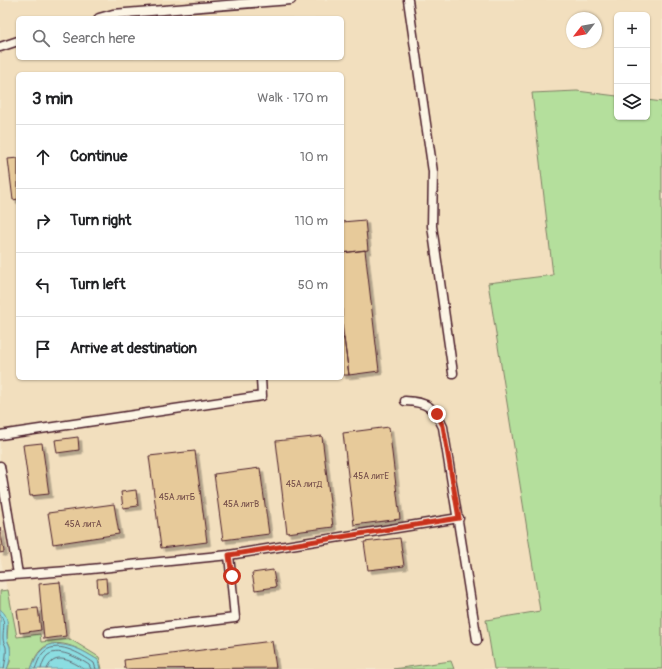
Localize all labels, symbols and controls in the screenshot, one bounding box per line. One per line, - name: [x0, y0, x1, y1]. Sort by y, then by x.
- north arrow: [566, 12, 602, 48]
- map controls: [614, 12, 650, 120]
- button: +: [614, 12, 650, 48]
- search box: [16, 16, 344, 60]
- icon: search: [30, 27, 52, 49]
- text: Search here: [62, 29, 135, 48]
- button: −: [614, 48, 650, 84]
- button: layers: [614, 84, 650, 120]
- text: 3 min: [32, 88, 73, 109]
- text: Walk · 170 m: [257, 90, 328, 106]
- icon: ahead: [32, 146, 54, 168]
- text: Continue: [70, 147, 128, 166]
- text: 10 m: [300, 149, 328, 165]
- icon: right: [32, 210, 54, 232]
- text: Turn right: [70, 211, 131, 230]
- text: 110 m: [295, 213, 328, 229]
- icon: left: [32, 274, 54, 296]
- text: Turn left: [70, 275, 126, 294]
- text: 50 m: [298, 277, 328, 293]
- icon: arrive: [32, 338, 54, 360]
- text: Arrive at destination: [70, 339, 197, 358]
- route end: [428, 405, 446, 423]
- house number: 45А литЕ: [353, 471, 389, 482]
- house number: 45А литД: [286, 479, 323, 490]
- house number: 45А литБ: [159, 492, 195, 503]
- house number: 45А литВ: [223, 499, 259, 510]
- house number: 45А литА: [65, 519, 102, 530]
- route start: [223, 567, 241, 585]

